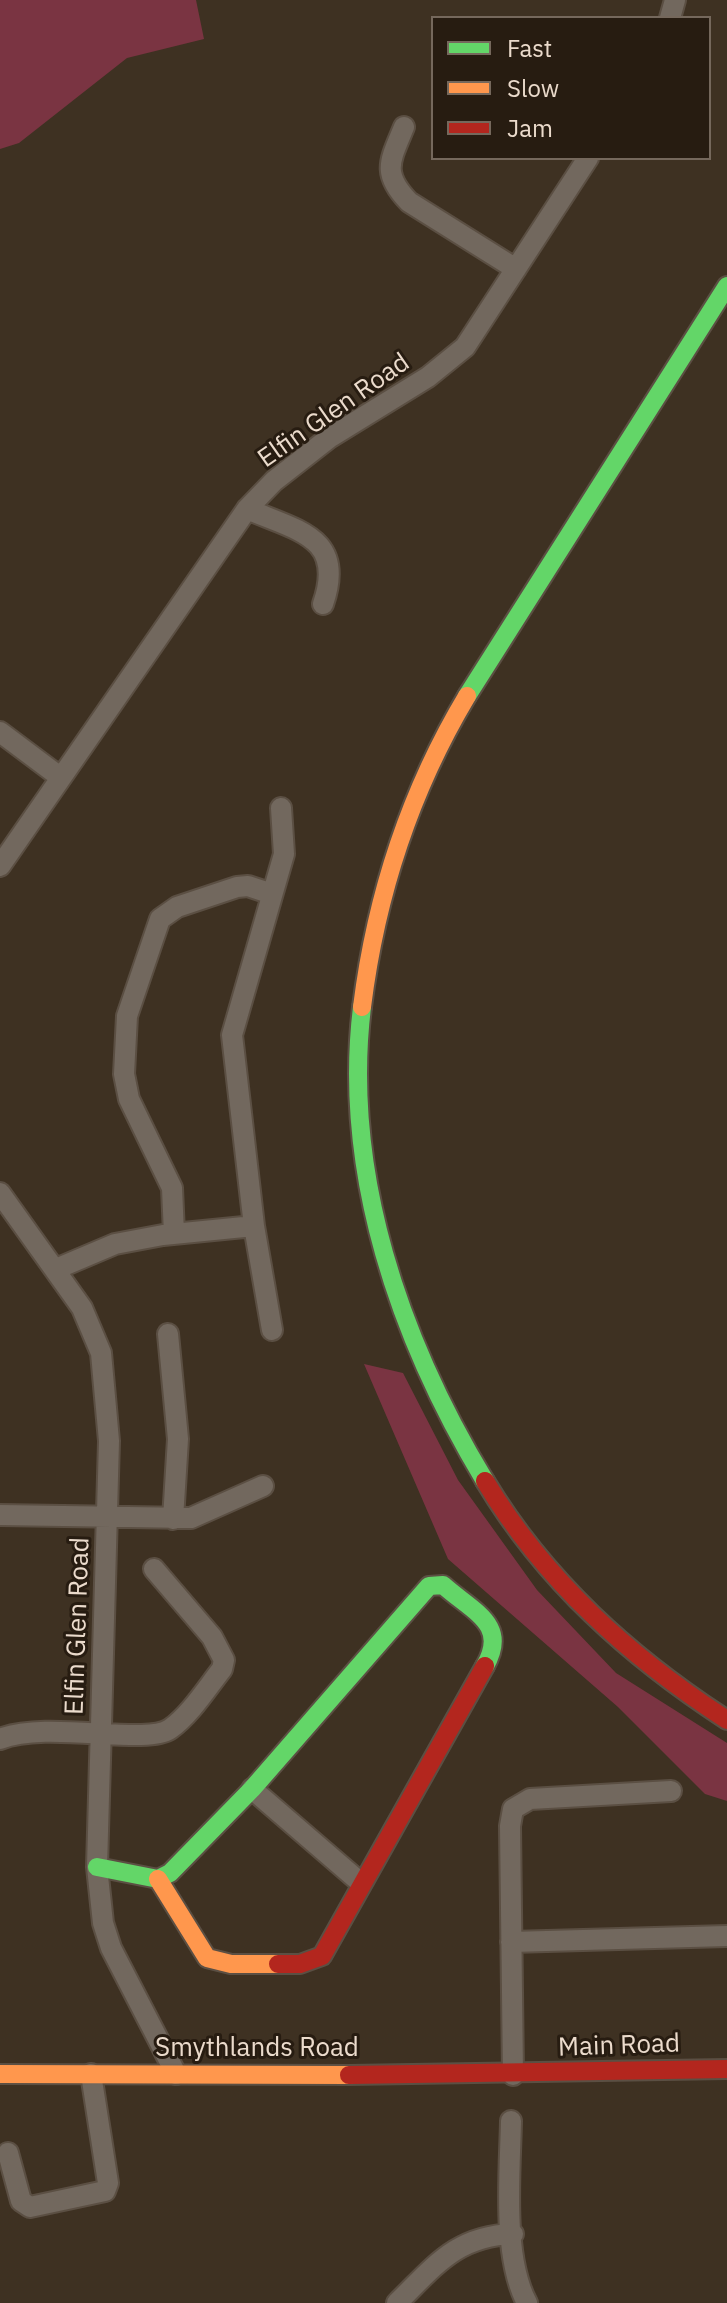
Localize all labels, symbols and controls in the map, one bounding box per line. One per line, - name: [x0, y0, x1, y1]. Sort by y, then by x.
- legend: [431, 16, 711, 160]
- text: Fast: [507, 32, 552, 64]
- text: Slow: [507, 72, 559, 104]
- text: Jam: [507, 112, 553, 144]
- street label: Elfin Glen Road: [252, 347, 416, 475]
- street label: Elfin Glen Road: [59, 1537, 97, 1715]
- street label: Main Road: [557, 2028, 681, 2064]
- street label: Smythlands Road: [155, 2032, 359, 2064]

